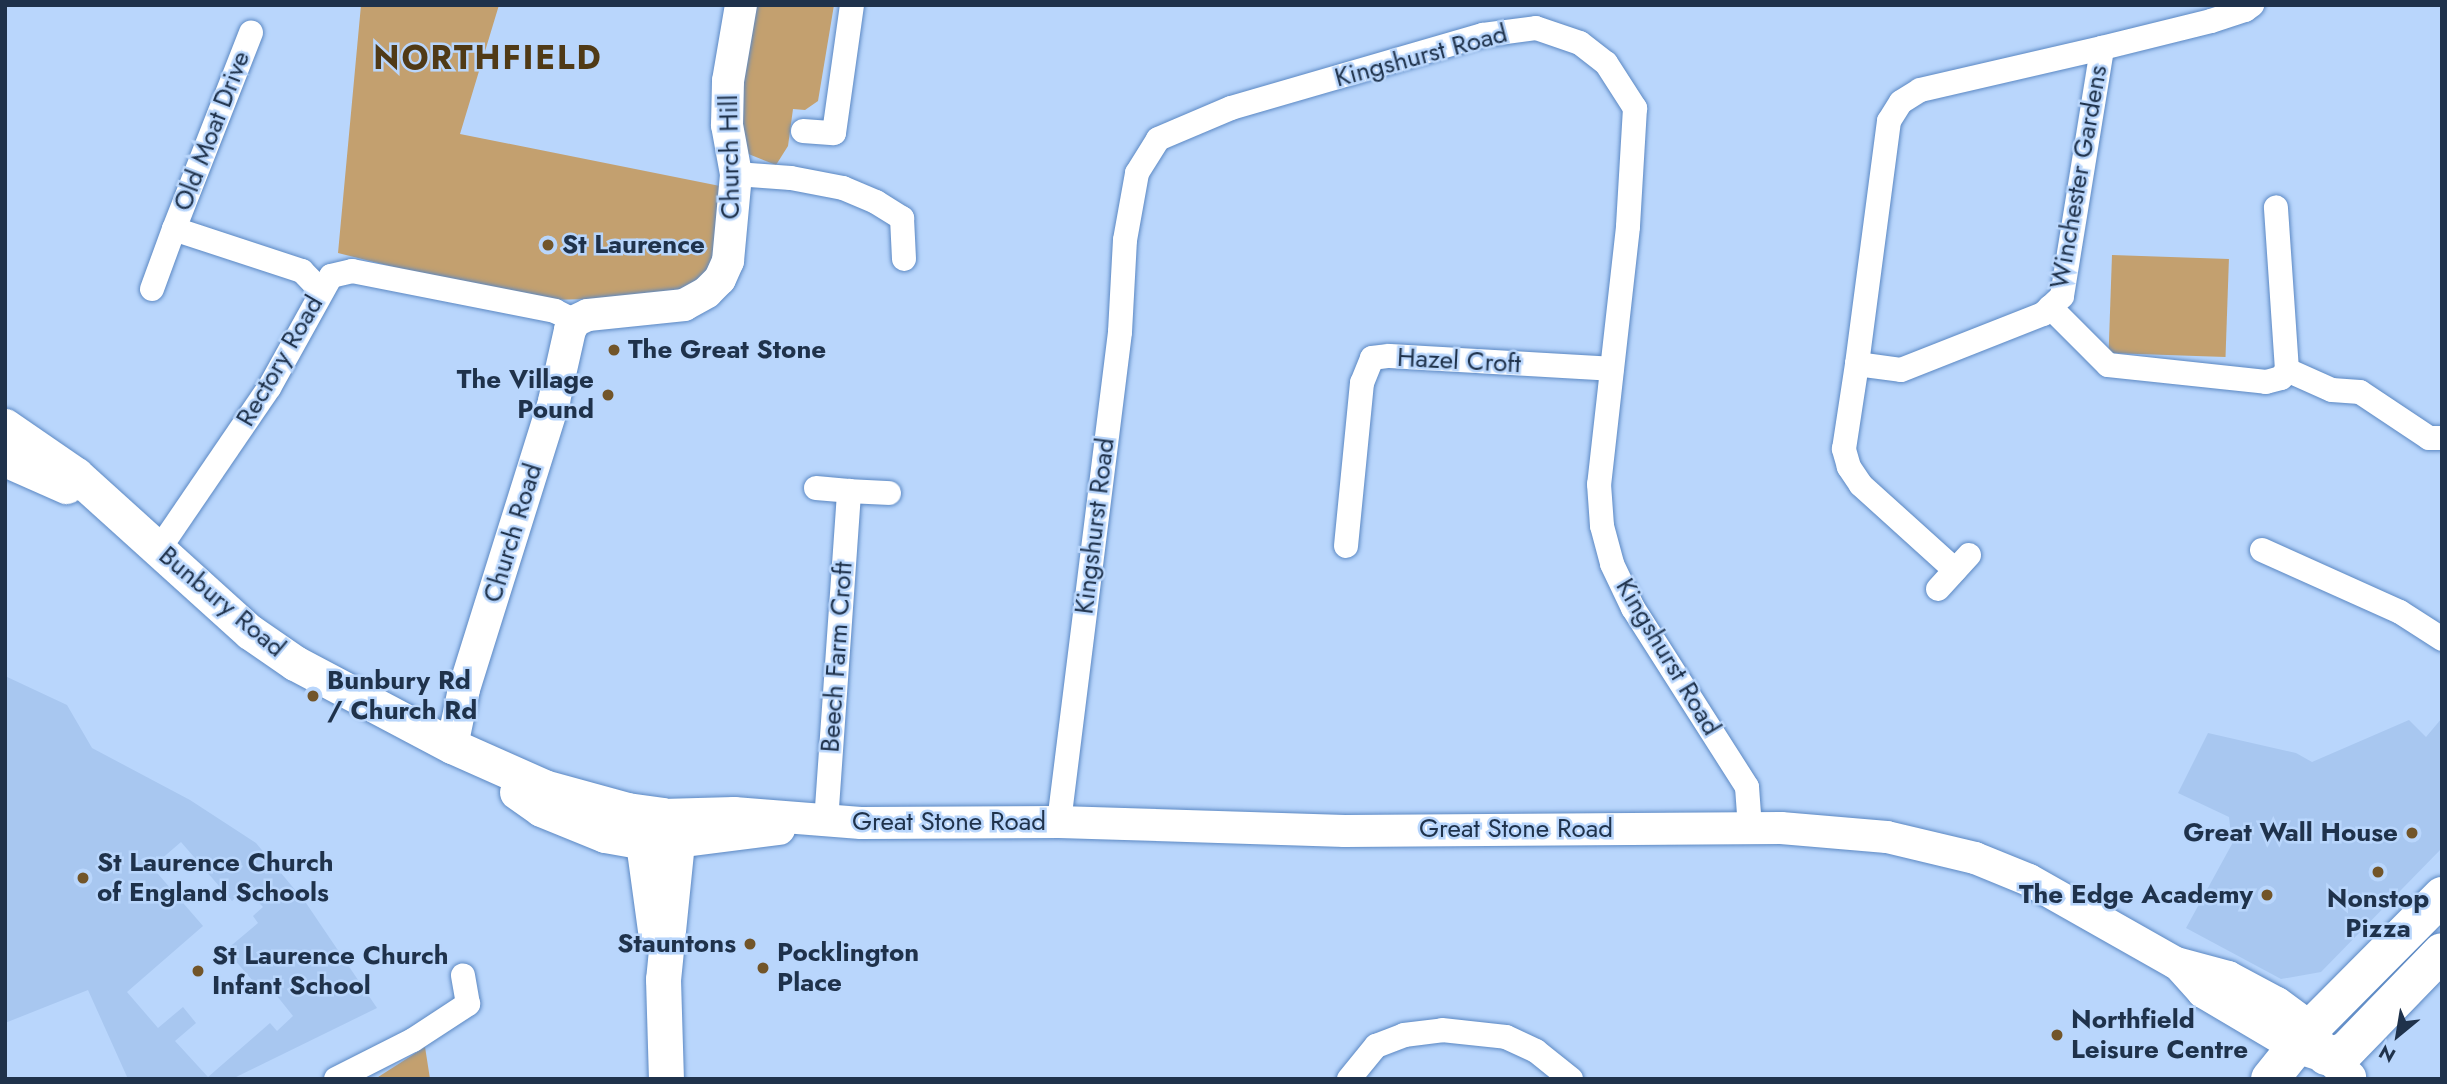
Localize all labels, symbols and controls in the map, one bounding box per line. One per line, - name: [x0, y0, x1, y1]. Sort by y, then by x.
- street label: Kingshurst Road: [1331, 18, 1511, 94]
- district label: NORTHFIELD: [375, 38, 601, 78]
- street label: Old Moat Drive: [167, 47, 257, 215]
- street label: Winchester Gardens: [2044, 63, 2114, 291]
- street label: Church Hill: [713, 94, 747, 220]
- place label: St Laurence: [562, 229, 705, 261]
- marker: St Laurence: [540, 237, 556, 253]
- street label: Rectory Road: [230, 290, 330, 432]
- place label: The Great Stone: [628, 334, 826, 366]
- marker: The Great Stone: [606, 342, 622, 358]
- street label: Hazel Croft: [1396, 342, 1522, 380]
- place label: The Village Pound: [457, 364, 594, 426]
- marker: The Village Pound: [600, 387, 616, 403]
- street label: Kingshurst Road: [1069, 436, 1121, 616]
- street label: Church Road: [477, 460, 549, 606]
- street label: Bunbury Road: [152, 540, 292, 664]
- street label: Beech Farm Croft: [815, 561, 859, 753]
- street label: Kingshurst Road: [1609, 573, 1727, 741]
- place label: Bunbury Rd / Church Rd: [327, 665, 477, 726]
- marker: Bunbury Rd / Church Rd: [305, 688, 321, 704]
- street label: Great Stone Road: [852, 806, 1046, 838]
- street label: Great Stone Road: [1419, 813, 1613, 845]
- place label: Great Wall House: [2183, 817, 2398, 849]
- marker: Great Wall House: [2404, 825, 2420, 841]
- place label: St Laurence Church of England Schools: [97, 847, 334, 908]
- marker: Nonstop Pizza: [2370, 864, 2386, 880]
- marker: St Laurence Church of England Schools: [75, 870, 91, 886]
- place label: The Edge Academy: [2019, 879, 2253, 911]
- place label: Nonstop Pizza: [2327, 883, 2429, 944]
- marker: The Edge Academy: [2259, 887, 2275, 903]
- place label: Stauntons: [617, 928, 736, 960]
- marker: Stauntons: [742, 936, 758, 952]
- place label: Pocklington Place: [777, 937, 919, 998]
- place label: St Laurence Church Infant School: [212, 940, 449, 1002]
- marker: Pocklington Place: [755, 960, 771, 976]
- marker: St Laurence Church Infant School: [190, 963, 206, 979]
- north arrow: [2363, 1000, 2433, 1070]
- place label: Northfield Leisure Centre: [2071, 1004, 2248, 1066]
- marker: Northfield Leisure Centre: [2049, 1027, 2065, 1043]
- text: N: [2374, 1038, 2401, 1069]

